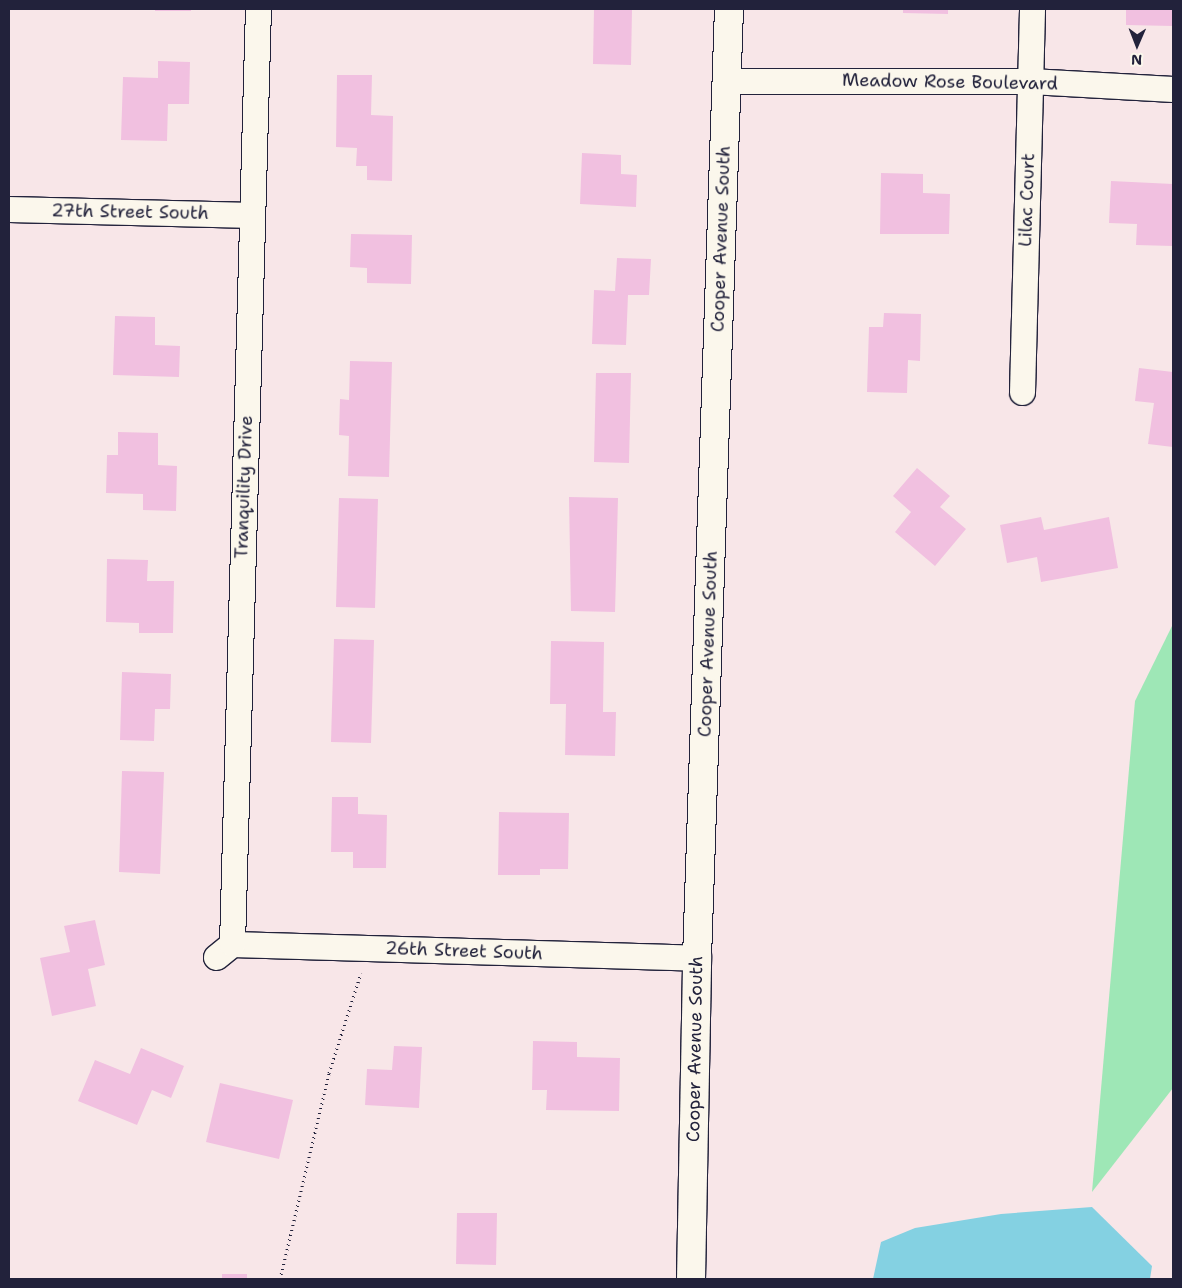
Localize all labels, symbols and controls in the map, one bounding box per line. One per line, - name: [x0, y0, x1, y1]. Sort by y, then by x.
- north arrow: [1112, 20, 1162, 70]
- text: N: [1131, 51, 1142, 69]
- street label: Meadow Rose Boulevard: [842, 69, 1058, 95]
- street label: Cooper Avenue South: [707, 145, 735, 333]
- street label: Lilac Court: [1015, 153, 1039, 247]
- street label: 27th Street South: [51, 200, 209, 224]
- street label: Tranquility Drive: [231, 415, 257, 559]
- street label: Cooper Avenue South: [694, 550, 722, 738]
- street label: 26th Street South: [385, 937, 543, 965]
- street label: Cooper Avenue South: [683, 956, 707, 1142]

